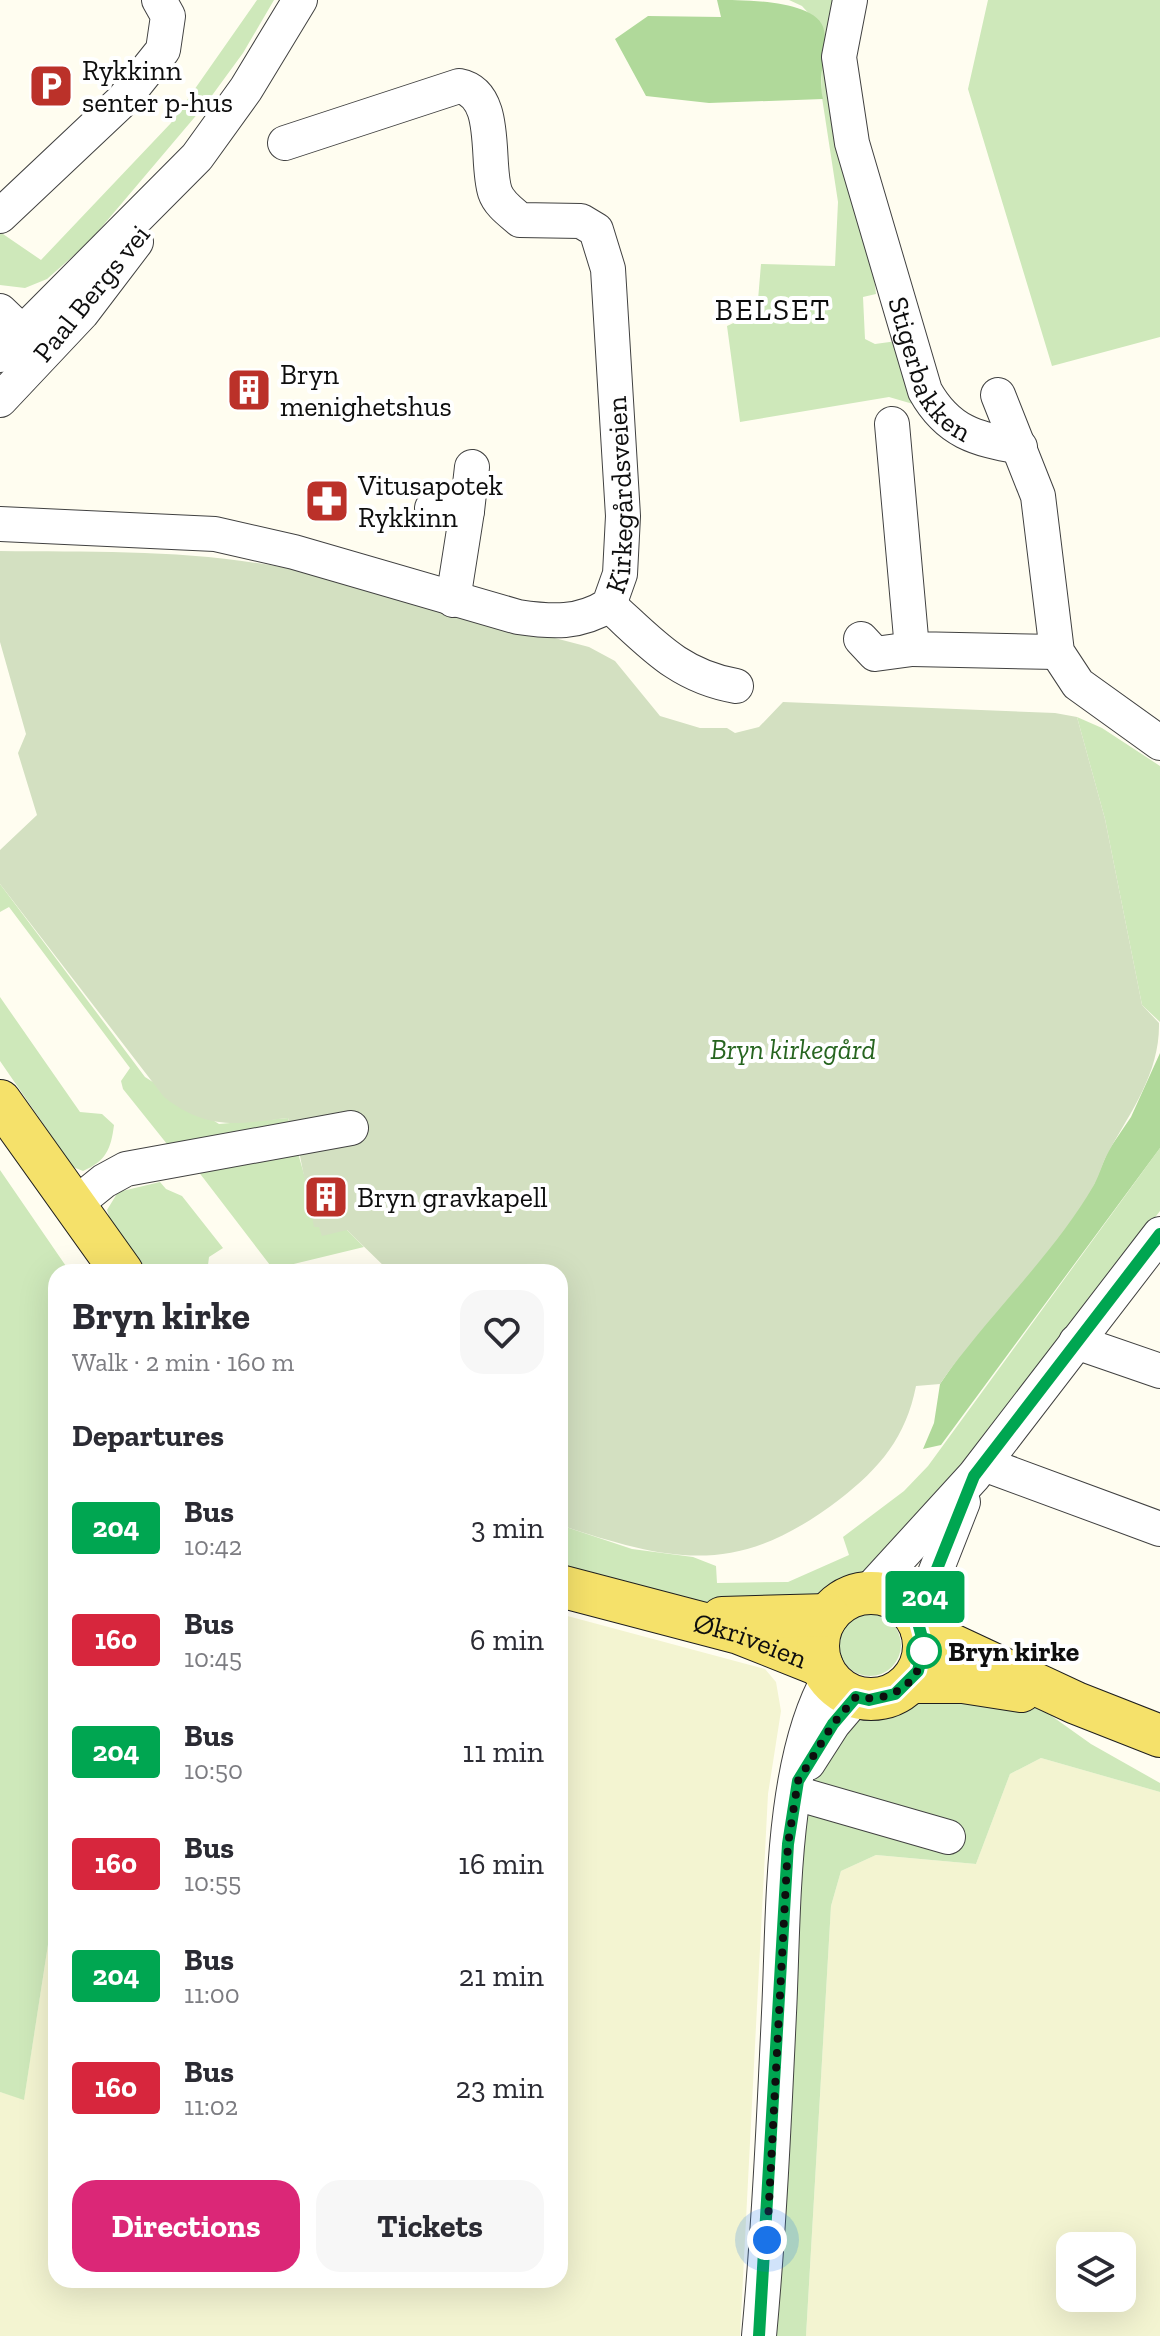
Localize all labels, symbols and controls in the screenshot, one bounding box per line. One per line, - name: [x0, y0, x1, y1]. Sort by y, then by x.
- place label: Rykkinn senter p-hus: [82, 54, 233, 119]
- parking icon: Rykkinn senter p-hus: [27, 62, 75, 110]
- street label: Paal Bergs vei: [26, 218, 157, 368]
- district label: BELSET: [715, 292, 831, 328]
- street label: Stigerbakken: [881, 293, 977, 449]
- place label: Bryn menighetshus: [280, 358, 452, 423]
- building icon: Bryn menighetshus: [225, 366, 273, 414]
- street label: Kirkegårdsveien: [599, 395, 640, 598]
- place label: Vitusapotek Rykkinn: [357, 469, 504, 534]
- pharmacy icon: Vitusapotek Rykkinn: [303, 477, 351, 525]
- park label: Bryn kirkegård: [710, 1033, 876, 1066]
- building icon: Bryn gravkapell: [302, 1173, 350, 1221]
- place label: Bryn gravkapell: [357, 1181, 548, 1214]
- button: heart: [460, 1290, 544, 1374]
- text: Bryn kirke: [72, 1293, 250, 1339]
- text: Walk · 2 min · 160 m: [72, 1346, 294, 1378]
- text: Departures: [72, 1418, 224, 1454]
- text: Bus: [184, 1494, 234, 1530]
- text: 3 min: [471, 1510, 544, 1546]
- text: 204: [92, 1511, 140, 1544]
- text: 10:42: [184, 1530, 242, 1562]
- line badge: 204: [879, 1571, 971, 1623]
- text: 204: [901, 1580, 949, 1613]
- text: Bus: [184, 1606, 234, 1642]
- street label: Økriveien: [690, 1606, 812, 1675]
- text: 6 min: [470, 1622, 544, 1658]
- text: 160: [95, 1623, 137, 1656]
- marker: Bryn kirke: [907, 1634, 941, 1668]
- place label: Bryn kirke: [948, 1635, 1079, 1668]
- text: 10:45: [184, 1642, 242, 1674]
- text: Bus: [184, 1718, 234, 1754]
- text: 11 min: [463, 1734, 544, 1770]
- text: 204: [92, 1735, 140, 1768]
- text: 10:50: [184, 1754, 243, 1786]
- text: Bus: [184, 1830, 234, 1866]
- text: 16 min: [458, 1846, 544, 1882]
- text: 160: [95, 1847, 137, 1880]
- text: 10:55: [184, 1866, 241, 1898]
- text: Bus: [184, 1942, 234, 1978]
- text: 21 min: [459, 1958, 544, 1994]
- text: 204: [92, 1959, 140, 1992]
- text: 11:00: [184, 1978, 240, 2010]
- text: Bus: [184, 2054, 234, 2090]
- text: 23 min: [456, 2070, 544, 2106]
- text: 160: [95, 2071, 137, 2104]
- text: 11:02: [184, 2090, 238, 2122]
- button: Directions: [72, 2180, 300, 2272]
- button: Tickets: [316, 2180, 544, 2272]
- your location: [747, 2220, 787, 2260]
- map controls: [1056, 2232, 1136, 2312]
- button: layers: [1056, 2232, 1136, 2312]

